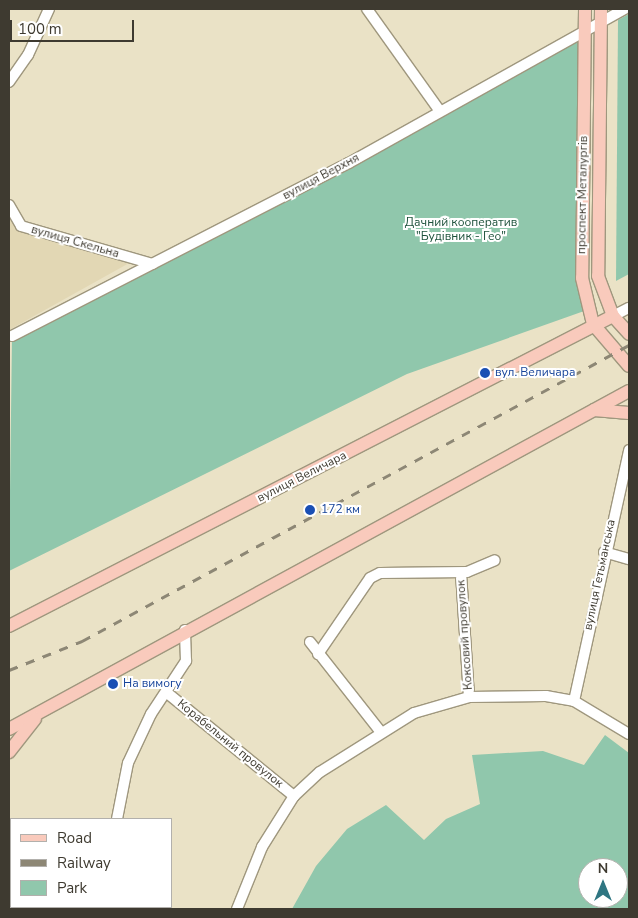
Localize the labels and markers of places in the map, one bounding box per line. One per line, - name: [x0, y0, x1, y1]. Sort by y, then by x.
- place label: вул. Величара: [495, 366, 575, 380]
- marker: вул. Величара: [479, 367, 491, 379]
- marker: 172 км: [303, 503, 317, 517]
- place label: 172 км: [321, 503, 360, 517]
- place label: На вимогу: [123, 677, 181, 691]
- marker: На вимогу: [107, 678, 119, 690]

